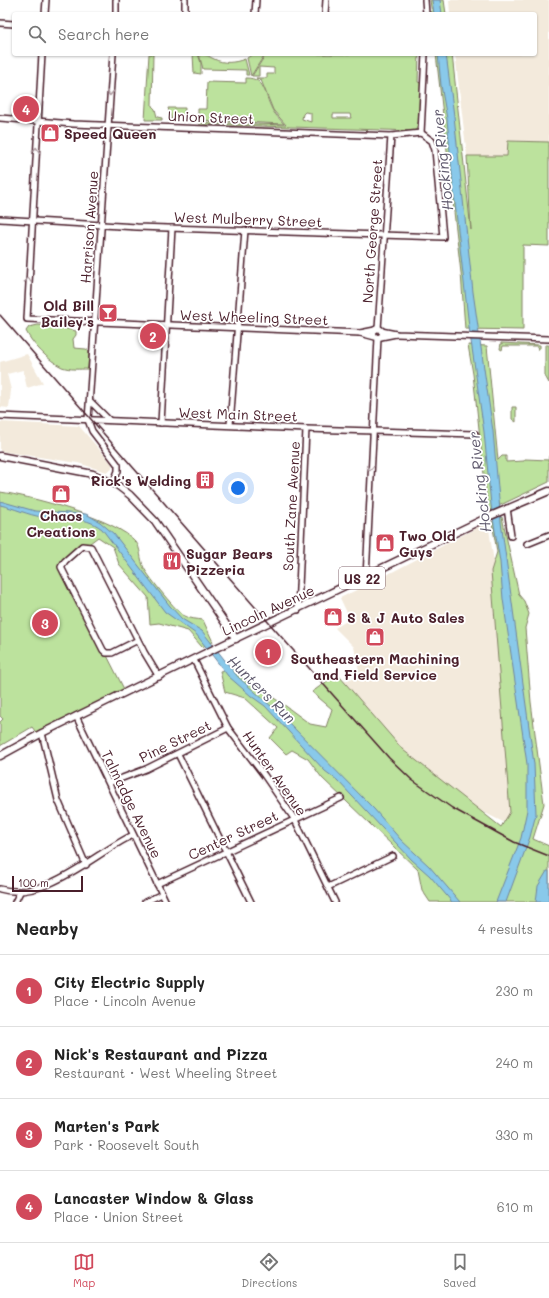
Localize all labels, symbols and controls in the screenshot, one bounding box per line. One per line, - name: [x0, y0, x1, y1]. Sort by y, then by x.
- search box: [12, 12, 537, 56]
- icon: search: [26, 23, 48, 45]
- text: Search here: [58, 24, 149, 44]
- one-way arrow: [106, 90, 115, 96]
- pin: 4: [13, 94, 39, 124]
- street label: Union Street: [167, 106, 255, 128]
- water label: Hocking River: [427, 108, 457, 212]
- shop icon: Speed Queen: [39, 122, 61, 144]
- place label: Speed Queen: [64, 124, 156, 143]
- one-way arrow: [32, 147, 40, 153]
- street label: North George Street: [357, 158, 387, 304]
- street label: Harrison Avenue: [76, 170, 102, 284]
- street label: West Mulberry Street: [173, 207, 323, 231]
- one-way arrow: [23, 277, 32, 283]
- place label: Old Bill Bailey's: [41, 296, 94, 331]
- bar icon: Old Bill Bailey's: [97, 302, 119, 324]
- street label: West Wheeling Street: [179, 305, 329, 329]
- pin: 2: [140, 321, 166, 351]
- street label: West Main Street: [178, 402, 298, 426]
- water label: Hocking River: [463, 430, 495, 534]
- street label: South Zane Avenue: [278, 441, 304, 571]
- one-way arrow: [366, 465, 374, 471]
- building icon: Rick's Welding: [194, 469, 216, 491]
- place label: Rick's Welding: [91, 471, 191, 490]
- your location: [228, 478, 248, 498]
- shop icon: Chaos Creations: [50, 483, 72, 505]
- place label: Chaos Creations: [26, 506, 96, 541]
- place label: Two Old Guys: [399, 526, 456, 561]
- shop icon: Two Old Guys: [374, 532, 396, 554]
- place label: Sugar Bears Pizzeria: [186, 544, 273, 579]
- restaurant icon: Sugar Bears Pizzeria: [161, 550, 183, 572]
- road number: US 22: [339, 567, 385, 589]
- street label: Lincoln Avenue: [219, 580, 317, 640]
- shop icon: S & J Auto Sales: [322, 606, 344, 628]
- pin: 3: [32, 608, 58, 638]
- place label: S & J Auto Sales: [347, 608, 465, 627]
- shop icon: Southeastern Machining and Field Service: [364, 626, 386, 648]
- pin: 1: [255, 637, 281, 667]
- place label: Southeastern Machining and Field Service: [291, 649, 459, 684]
- water label: Hunters Run: [224, 651, 300, 727]
- street label: Pine Street: [136, 715, 214, 767]
- street label: Hunter Avenue: [238, 727, 312, 819]
- street label: Talmadge Avenue: [97, 747, 167, 861]
- street label: Center Street: [185, 806, 281, 864]
- scale bar: [12, 874, 83, 893]
- text: 100 m: [18, 875, 49, 890]
- text: Nearby: [16, 917, 78, 939]
- text: 4 results: [478, 920, 533, 937]
- text: City Electric Supply: [54, 972, 205, 992]
- text: 1: [26, 982, 32, 999]
- text: 230 m: [496, 982, 533, 999]
- text: Place · Lincoln Avenue: [54, 992, 196, 1009]
- text: Nick's Restaurant and Pizza: [54, 1044, 268, 1064]
- text: 2: [25, 1054, 33, 1071]
- text: 240 m: [496, 1054, 533, 1071]
- text: Restaurant · West Wheeling Street: [54, 1064, 277, 1081]
- text: Marten's Park: [54, 1116, 160, 1136]
- text: 3: [25, 1126, 33, 1143]
- text: 330 m: [495, 1126, 533, 1143]
- text: Park · Roosevelt South: [54, 1136, 199, 1153]
- text: Lancaster Window & Glass: [54, 1188, 254, 1208]
- text: 4: [25, 1198, 33, 1215]
- text: 610 m: [497, 1198, 533, 1215]
- text: Place · Union Street: [54, 1208, 183, 1225]
- tab: Map: [73, 1251, 95, 1290]
- tab: Directions: [241, 1251, 297, 1290]
- tab: Saved: [443, 1251, 476, 1290]

